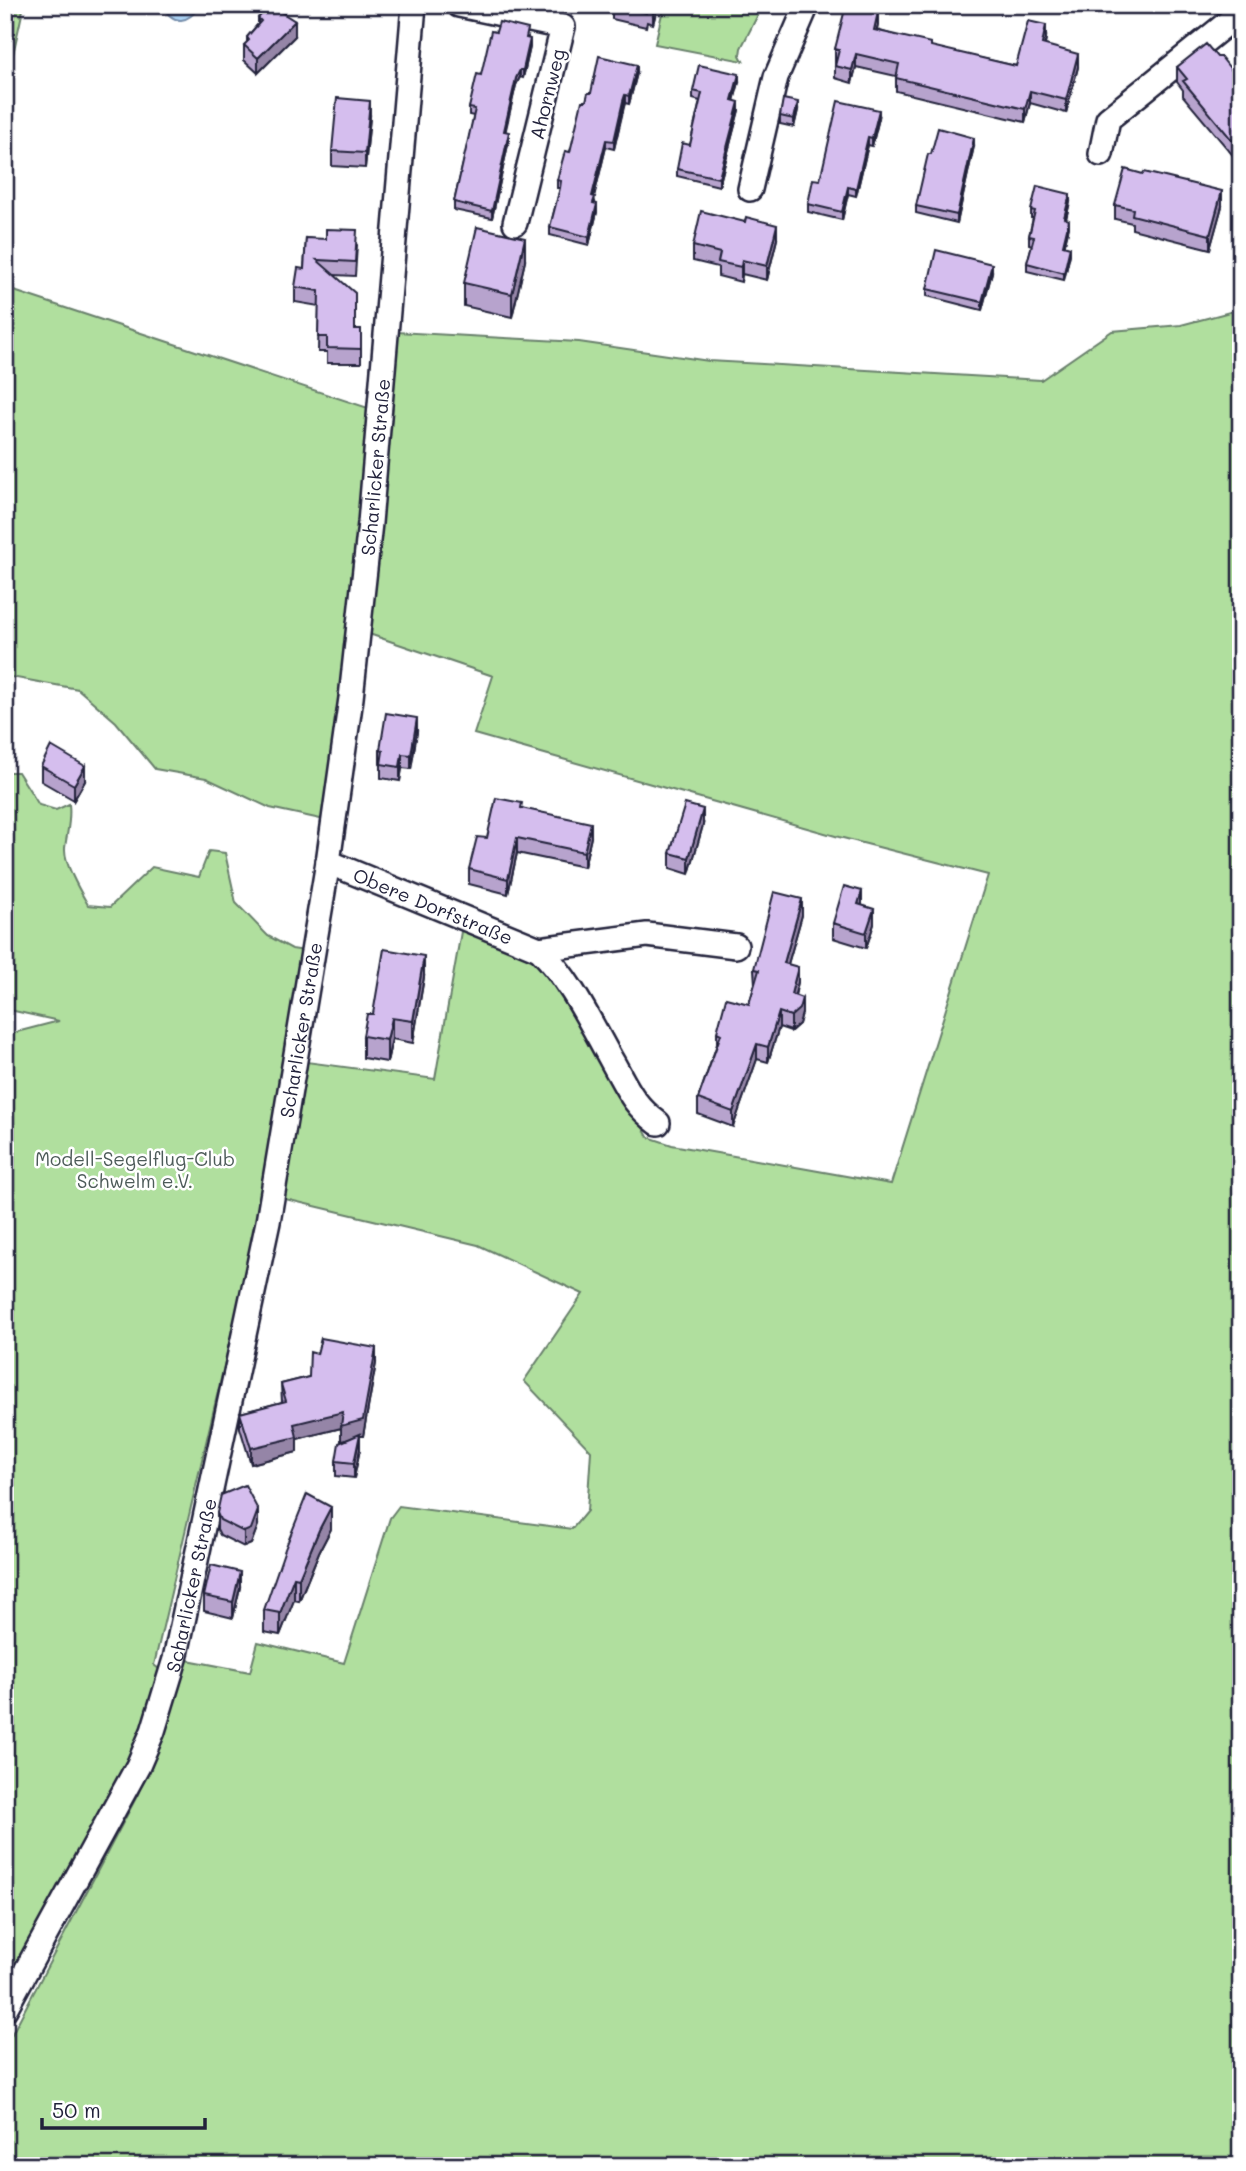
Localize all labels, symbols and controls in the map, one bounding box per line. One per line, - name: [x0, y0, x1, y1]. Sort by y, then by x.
- street label: Ahornweg: [524, 46, 570, 142]
- street label: Scharlicker Straße: [354, 377, 395, 557]
- street label: Obere Dorfstraße: [350, 861, 517, 949]
- street label: Scharlicker Straße: [273, 940, 327, 1119]
- park label: Modell-Segelflug-Club Schwelm e.V.: [35, 1146, 235, 1193]
- street label: Scharlicker Straße: [159, 1496, 221, 1675]
- scale bar: [42, 2087, 205, 2131]
- text: 50 m: [52, 2096, 101, 2123]

